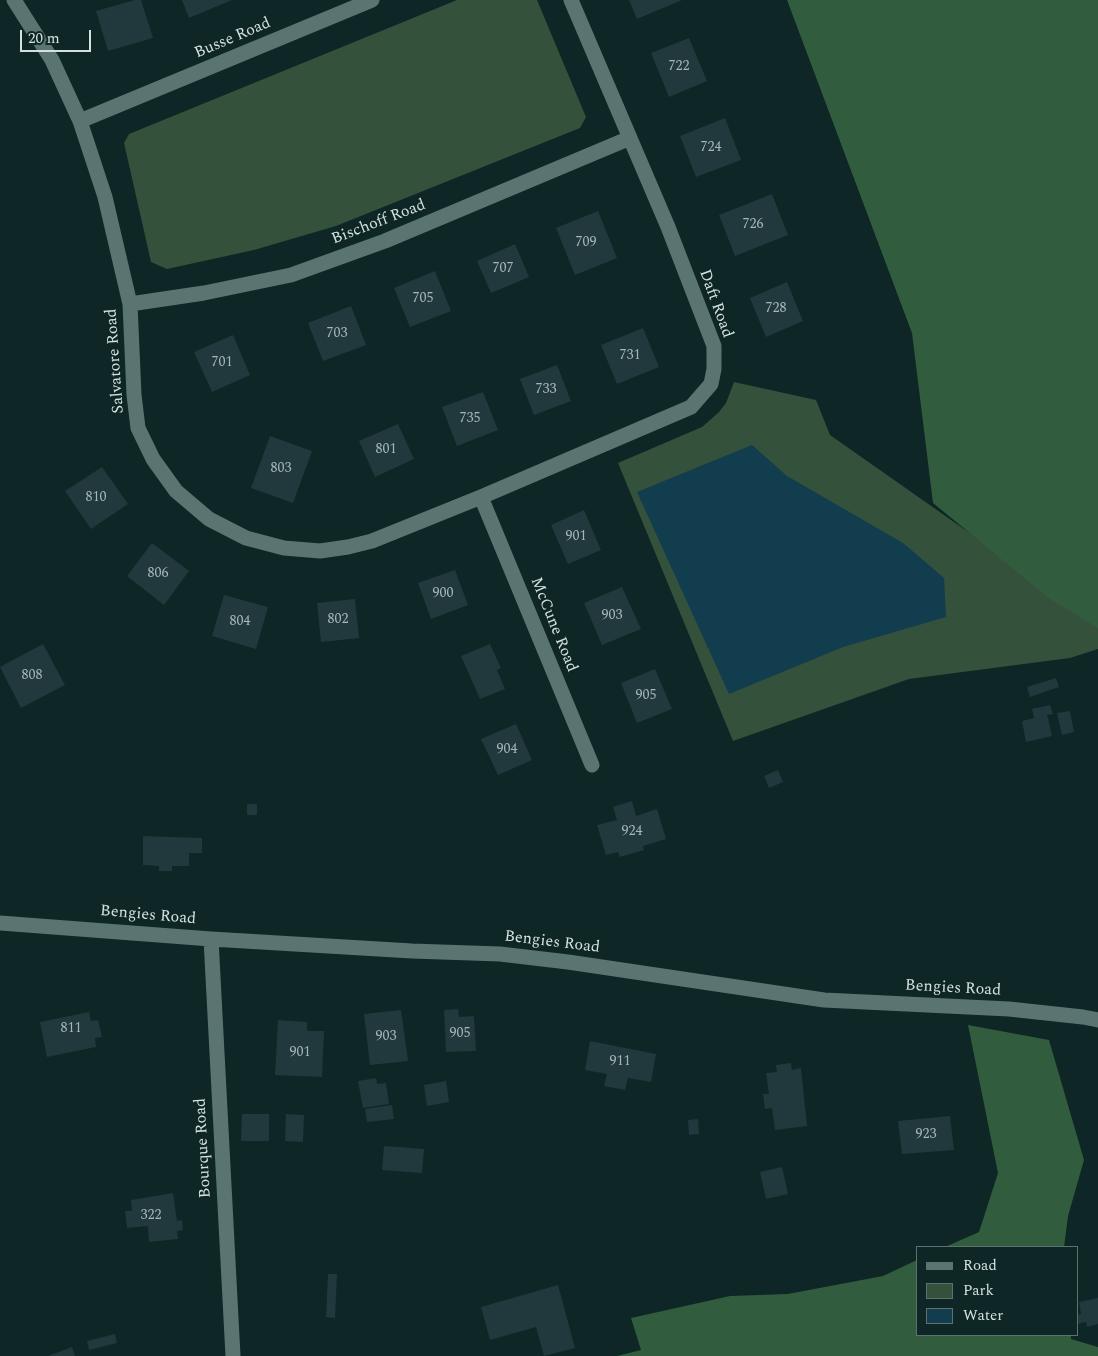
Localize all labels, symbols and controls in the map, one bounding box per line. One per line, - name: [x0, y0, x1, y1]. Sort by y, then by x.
- street label: Busse Road: [192, 14, 274, 64]
- scale bar: [22, 20, 94, 52]
- text: 20 m: [28, 27, 60, 50]
- house number: 722: [669, 59, 689, 75]
- house number: 724: [701, 140, 721, 156]
- street label: Bischoff Road: [329, 196, 429, 250]
- house number: 726: [743, 217, 763, 233]
- house number: 709: [576, 235, 596, 251]
- house number: 707: [493, 261, 513, 277]
- street label: Daft Road: [694, 267, 736, 341]
- house number: 705: [413, 291, 433, 307]
- house number: 728: [766, 301, 786, 317]
- street label: Salvatore Road: [103, 308, 129, 414]
- house number: 703: [327, 326, 347, 342]
- house number: 731: [620, 348, 640, 364]
- house number: 701: [212, 355, 232, 371]
- house number: 733: [536, 382, 556, 398]
- house number: 735: [460, 411, 480, 427]
- house number: 801: [376, 442, 396, 458]
- house number: 803: [271, 461, 291, 477]
- house number: 810: [86, 490, 106, 506]
- house number: 901: [566, 529, 586, 545]
- house number: 806: [148, 566, 168, 582]
- street label: McCune Road: [525, 575, 581, 675]
- house number: 900: [433, 586, 453, 602]
- house number: 903: [602, 608, 622, 624]
- house number: 802: [328, 612, 348, 628]
- house number: 804: [230, 614, 250, 630]
- house number: 808: [22, 668, 42, 684]
- house number: 905: [636, 688, 656, 704]
- house number: 904: [497, 742, 517, 758]
- house number: 924: [622, 824, 642, 840]
- street label: Bengies Road: [99, 902, 197, 930]
- street label: Bengies Road: [503, 928, 601, 958]
- street label: Bengies Road: [904, 977, 1002, 1001]
- house number: 811: [61, 1021, 81, 1037]
- house number: 905: [450, 1026, 470, 1042]
- house number: 903: [376, 1029, 396, 1045]
- house number: 901: [290, 1045, 310, 1061]
- house number: 911: [610, 1054, 630, 1070]
- street label: Bourque Road: [192, 1097, 216, 1199]
- house number: 923: [916, 1127, 936, 1143]
- house number: 322: [141, 1208, 161, 1224]
- legend: [916, 1246, 1078, 1336]
- text: Road: [963, 1254, 997, 1277]
- text: Park: [963, 1279, 994, 1302]
- text: Water: [963, 1304, 1003, 1327]

